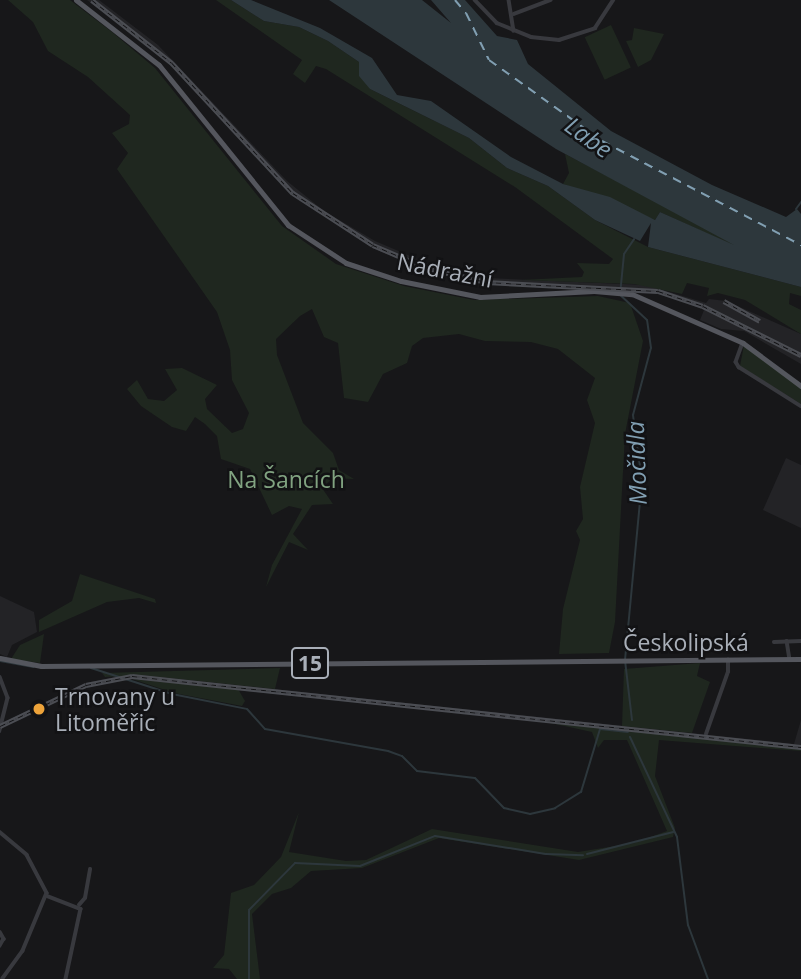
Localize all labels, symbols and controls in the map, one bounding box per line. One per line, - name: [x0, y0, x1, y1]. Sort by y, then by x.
- water label: Labe: [560, 110, 618, 164]
- street label: Nádražní: [395, 247, 495, 293]
- water label: Močidla: [620, 421, 652, 505]
- park label: Na Šancích: [227, 465, 345, 493]
- street label: Českolipská: [623, 628, 749, 656]
- road number: 15: [291, 646, 329, 680]
- place label: Trnovany u Litoměřic: [55, 682, 175, 736]
- marker: Trnovany u Litoměřic: [29, 699, 49, 719]

